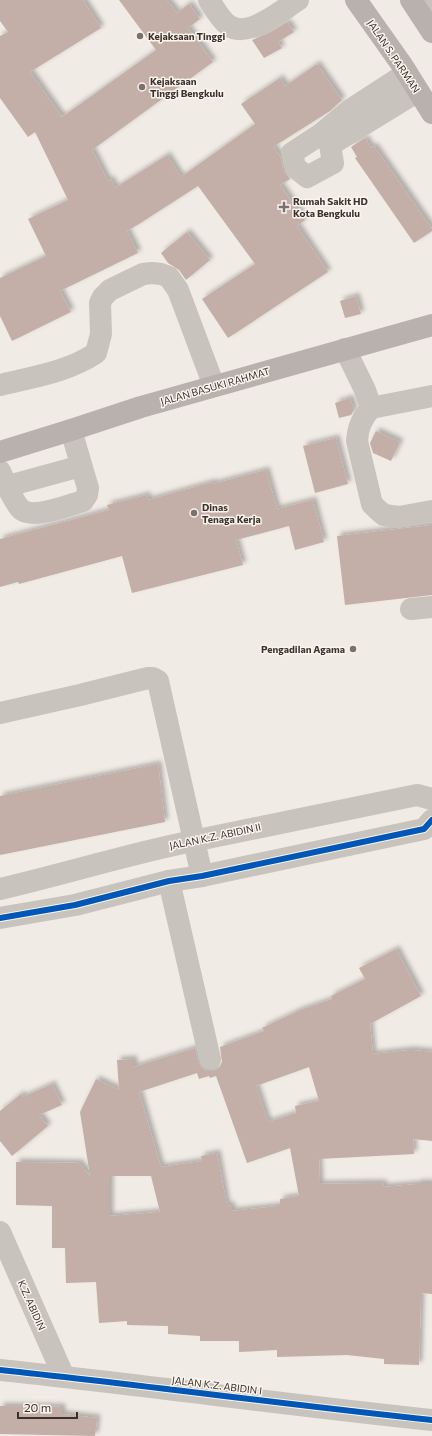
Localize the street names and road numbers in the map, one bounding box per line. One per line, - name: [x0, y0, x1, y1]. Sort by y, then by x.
- street label: JALAN S. PARMAN: [365, 17, 423, 95]
- street label: JALAN BASUKI RAHMAT: [159, 365, 271, 407]
- street label: JALAN K.Z. ABIDIN II: [168, 820, 262, 852]
- street label: K.Z. ABIDIN: [16, 1278, 48, 1332]
- street label: JALAN K.Z. ABIDIN I: [171, 1374, 263, 1396]

